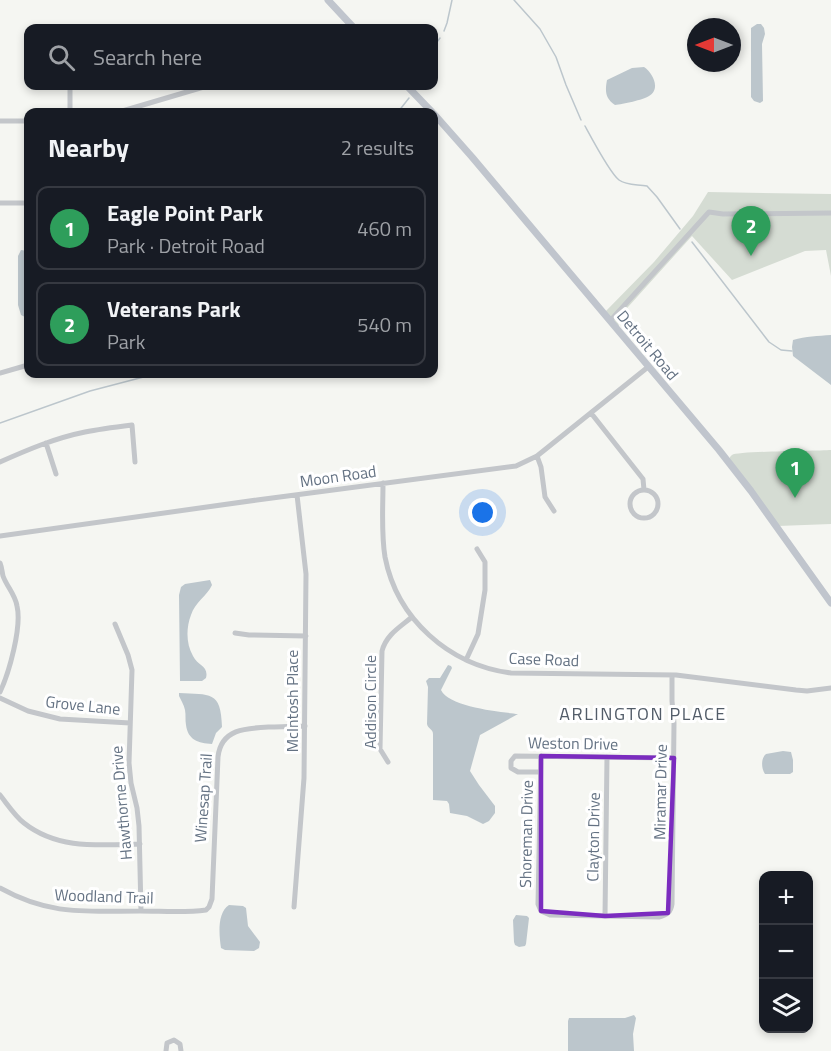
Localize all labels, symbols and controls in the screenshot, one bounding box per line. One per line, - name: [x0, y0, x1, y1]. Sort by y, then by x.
- north arrow: [687, 18, 741, 72]
- search box: [24, 24, 438, 90]
- text: Search here: [93, 40, 202, 74]
- icon: search: [45, 41, 78, 74]
- text: Nearby: [48, 128, 129, 167]
- text: 2 results: [341, 132, 414, 163]
- text: Eagle Point Park: [107, 196, 263, 230]
- pin: 2: [732, 206, 771, 256]
- text: 1: [64, 213, 75, 244]
- text: 460 m: [357, 213, 412, 244]
- text: Park · Detroit Road: [107, 230, 265, 261]
- text: Veterans Park: [107, 292, 241, 326]
- street label: Detroit Road: [611, 305, 685, 385]
- text: 2: [64, 309, 75, 340]
- text: 540 m: [357, 309, 412, 340]
- text: Park: [107, 326, 145, 357]
- pin: 1: [776, 448, 814, 498]
- street label: Moon Road: [298, 459, 378, 493]
- your location: [468, 498, 497, 527]
- street label: Case Road: [508, 646, 580, 672]
- street label: McIntosh Place: [280, 650, 304, 752]
- street label: Addison Circle: [358, 655, 382, 749]
- street label: Grove Lane: [44, 689, 122, 721]
- district label: ARLINGTON PLACE: [559, 700, 727, 727]
- street label: Weston Drive: [528, 730, 618, 756]
- street label: Miramar Drive: [647, 744, 673, 840]
- street label: Hawthorne Drive: [104, 745, 138, 861]
- street label: Winesap Trail: [188, 752, 218, 844]
- street label: Shoreman Drive: [513, 780, 539, 888]
- street label: Clayton Drive: [580, 792, 606, 882]
- map controls: [759, 871, 813, 1033]
- button: +: [759, 871, 813, 925]
- street label: Woodland Trail: [54, 882, 154, 910]
- button: −: [759, 925, 813, 979]
- button: layers: [759, 979, 813, 1033]

